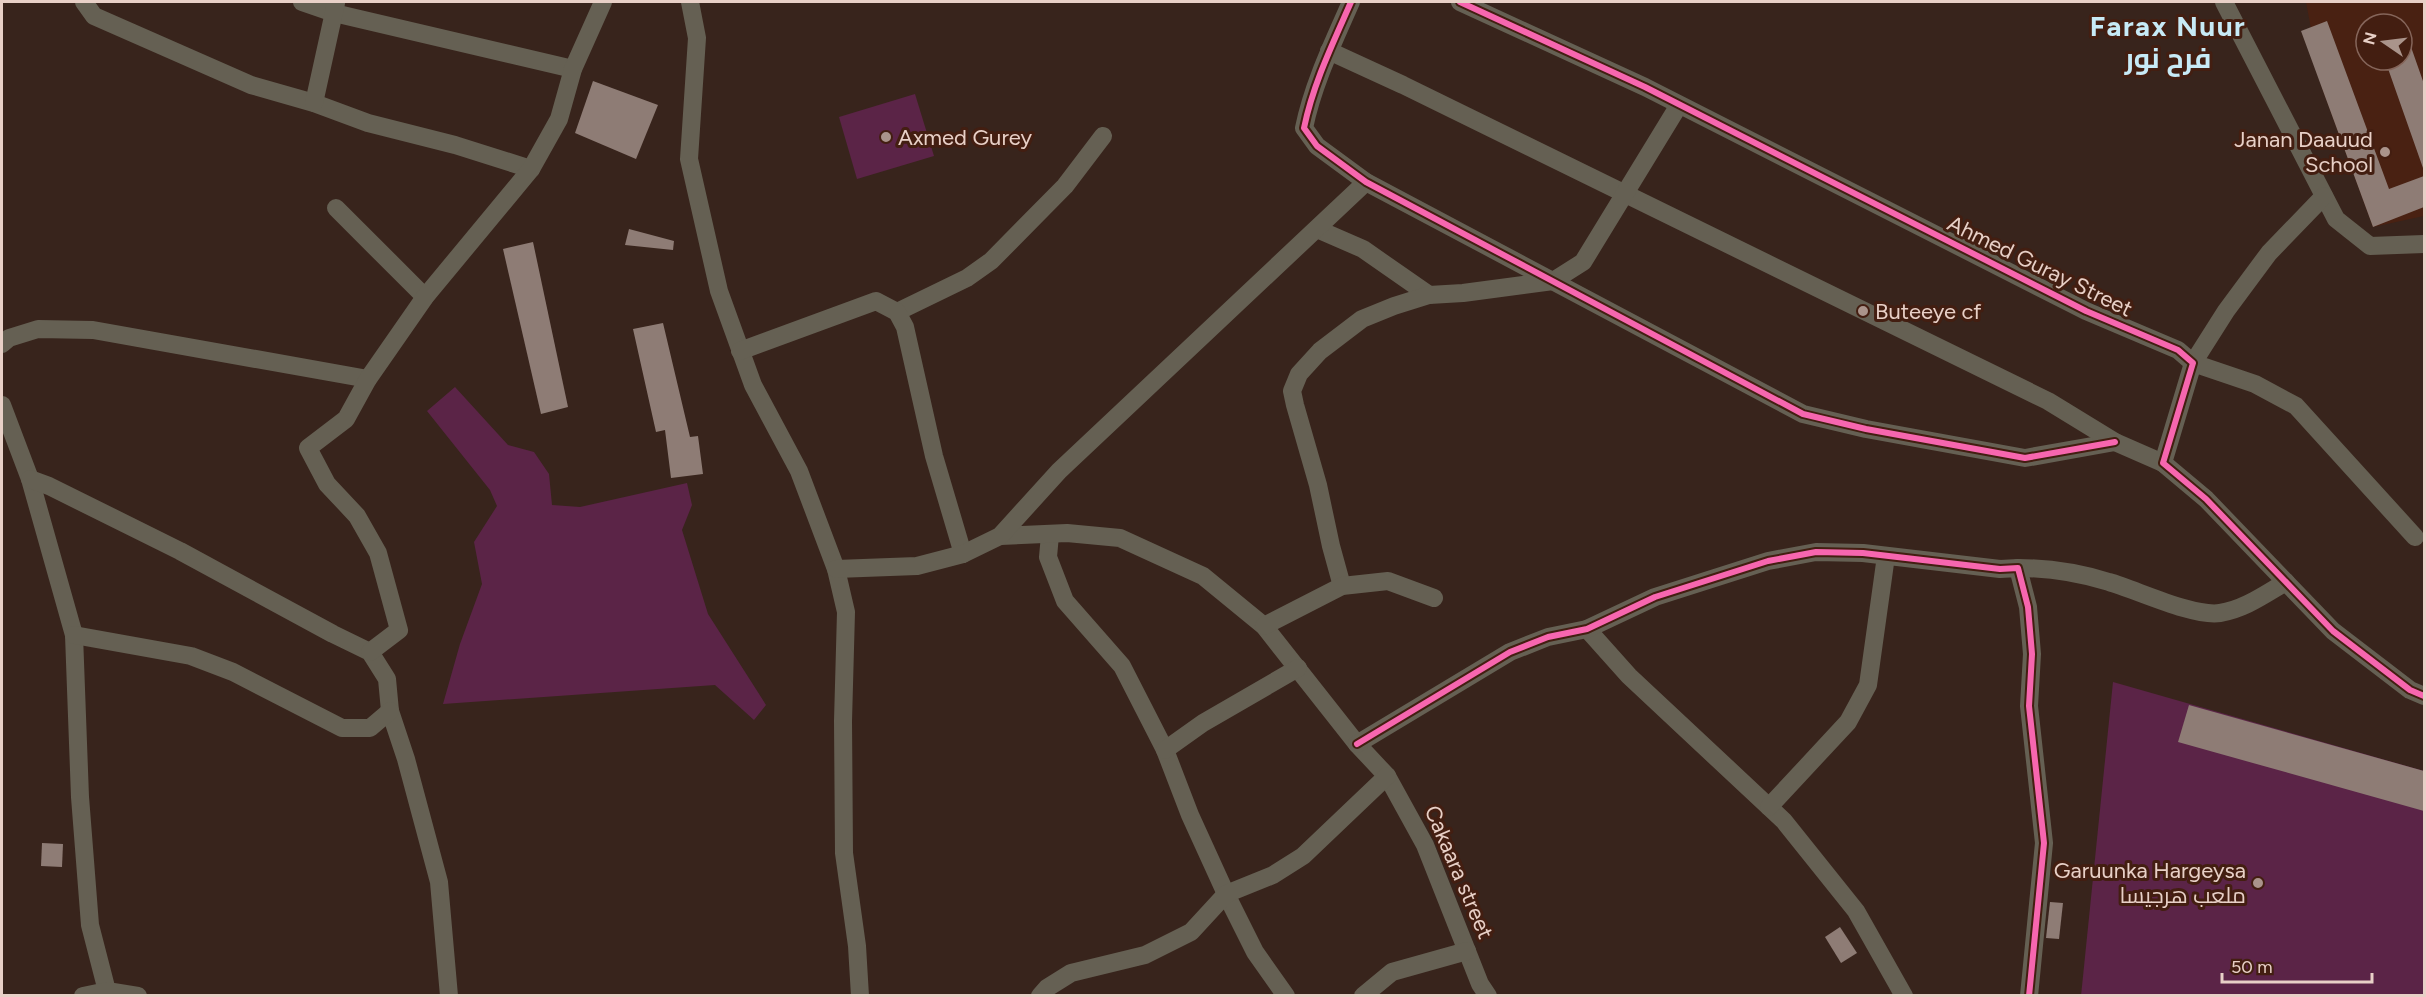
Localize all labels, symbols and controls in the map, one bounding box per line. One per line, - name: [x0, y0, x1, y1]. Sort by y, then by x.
- district label: Farax Nuur فرح نور: [2090, 9, 2246, 77]
- north arrow: [2354, 12, 2414, 72]
- text: N: [2359, 30, 2381, 47]
- place label: Axmed Gurey: [898, 124, 1033, 151]
- place label: Janan Daauud School: [2234, 126, 2373, 178]
- marker: Axmed Gurey: [879, 130, 893, 144]
- marker: Janan Daauud School: [2378, 145, 2392, 159]
- street label: Ahmed Guray Street: [1943, 210, 2137, 322]
- place label: Buteeye cf: [1875, 298, 1982, 325]
- marker: Buteeye cf: [1856, 304, 1870, 318]
- street label: Cakaara street: [1419, 801, 1499, 943]
- place label: Garuunka Hargeysa ملعب هرجيسا: [2054, 857, 2246, 909]
- marker: Garuunka Hargeysa ملعب هرجيسا: [2251, 876, 2265, 890]
- scale bar: [2222, 946, 2372, 984]
- text: 50 m: [2231, 956, 2273, 978]

